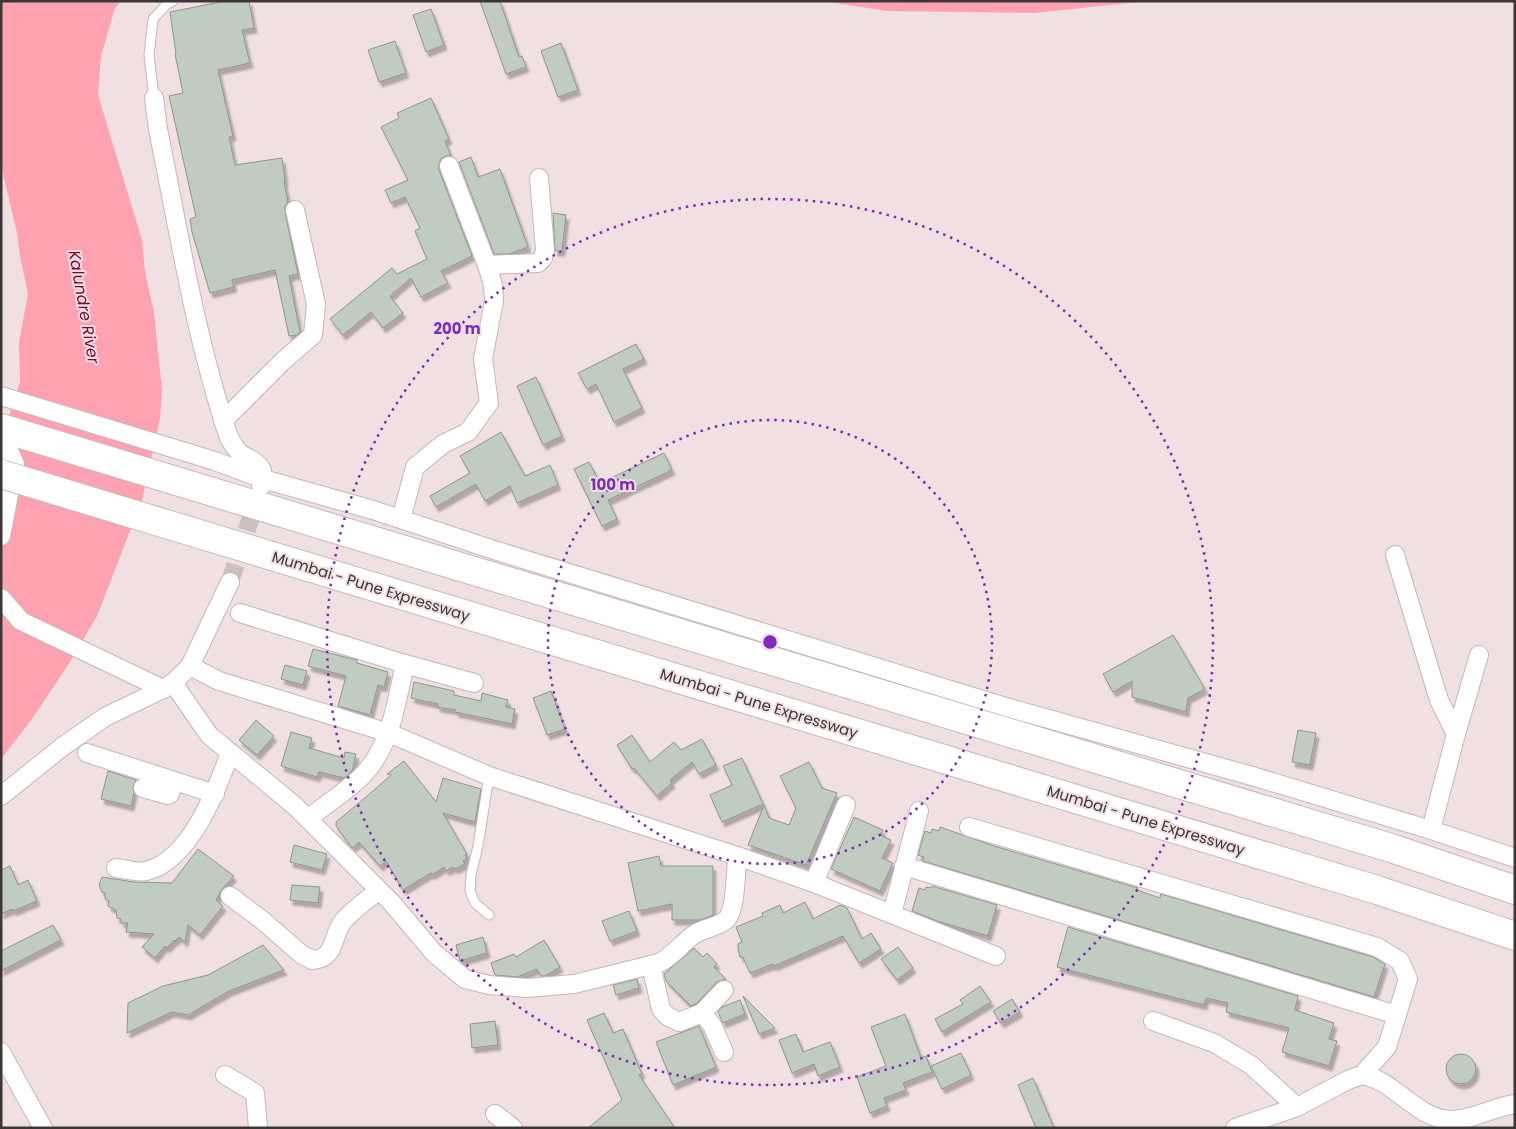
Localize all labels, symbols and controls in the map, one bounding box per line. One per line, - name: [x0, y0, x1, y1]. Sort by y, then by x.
- water label: Kalundre River: [63, 248, 105, 367]
- text: 200 m: [433, 318, 481, 339]
- text: 100 m: [591, 474, 635, 495]
- street label: Mumbai - Pune Expressway: [269, 546, 473, 626]
- centre of rings: [761, 633, 779, 651]
- street label: Mumbai - Pune Expressway: [657, 663, 861, 743]
- street label: Mumbai - Pune Expressway: [1044, 780, 1248, 860]

